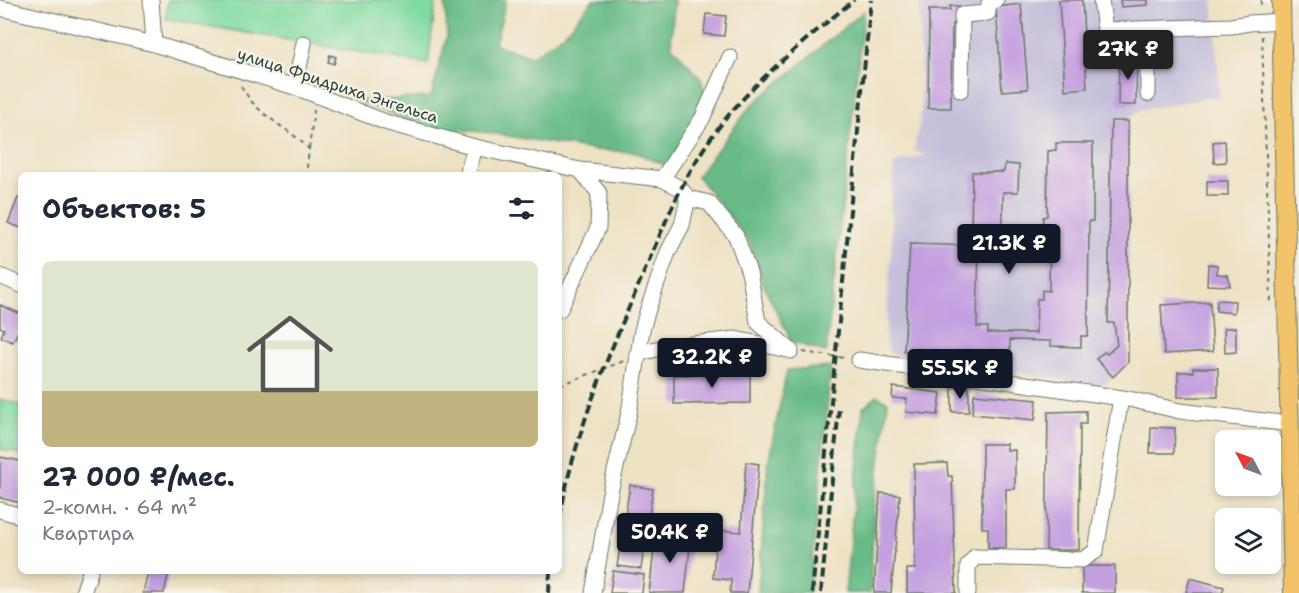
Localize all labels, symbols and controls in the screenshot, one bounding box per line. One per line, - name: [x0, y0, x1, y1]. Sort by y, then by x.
- pin: 27K ₽: [1086, 30, 1170, 81]
- text: 27K ₽: [1097, 36, 1159, 62]
- street label: улица Фридриха Энгельса: [235, 43, 441, 128]
- text: Объектов: 5: [42, 191, 206, 226]
- icon: filters: [505, 192, 538, 225]
- pin: 21.3K ₽: [954, 224, 1064, 275]
- text: 21.3K ₽: [971, 230, 1047, 256]
- icon: home: [236, 300, 344, 408]
- pin: 32.2K ₽: [657, 338, 767, 389]
- text: 32.2K ₽: [671, 344, 753, 370]
- pin: 55.5K ₽: [905, 349, 1015, 400]
- text: 55.5K ₽: [922, 355, 998, 381]
- north arrow: [1215, 430, 1281, 496]
- map controls: [1215, 430, 1281, 574]
- text: 27 000 ₽/мес.: [42, 459, 235, 494]
- text: 2-комн. · 64 m²: [42, 494, 197, 520]
- button: layers: [1215, 508, 1281, 574]
- pin: 50.4K ₽: [615, 513, 725, 564]
- text: 50.4K ₽: [631, 519, 709, 545]
- text: Квартира: [42, 520, 134, 546]

